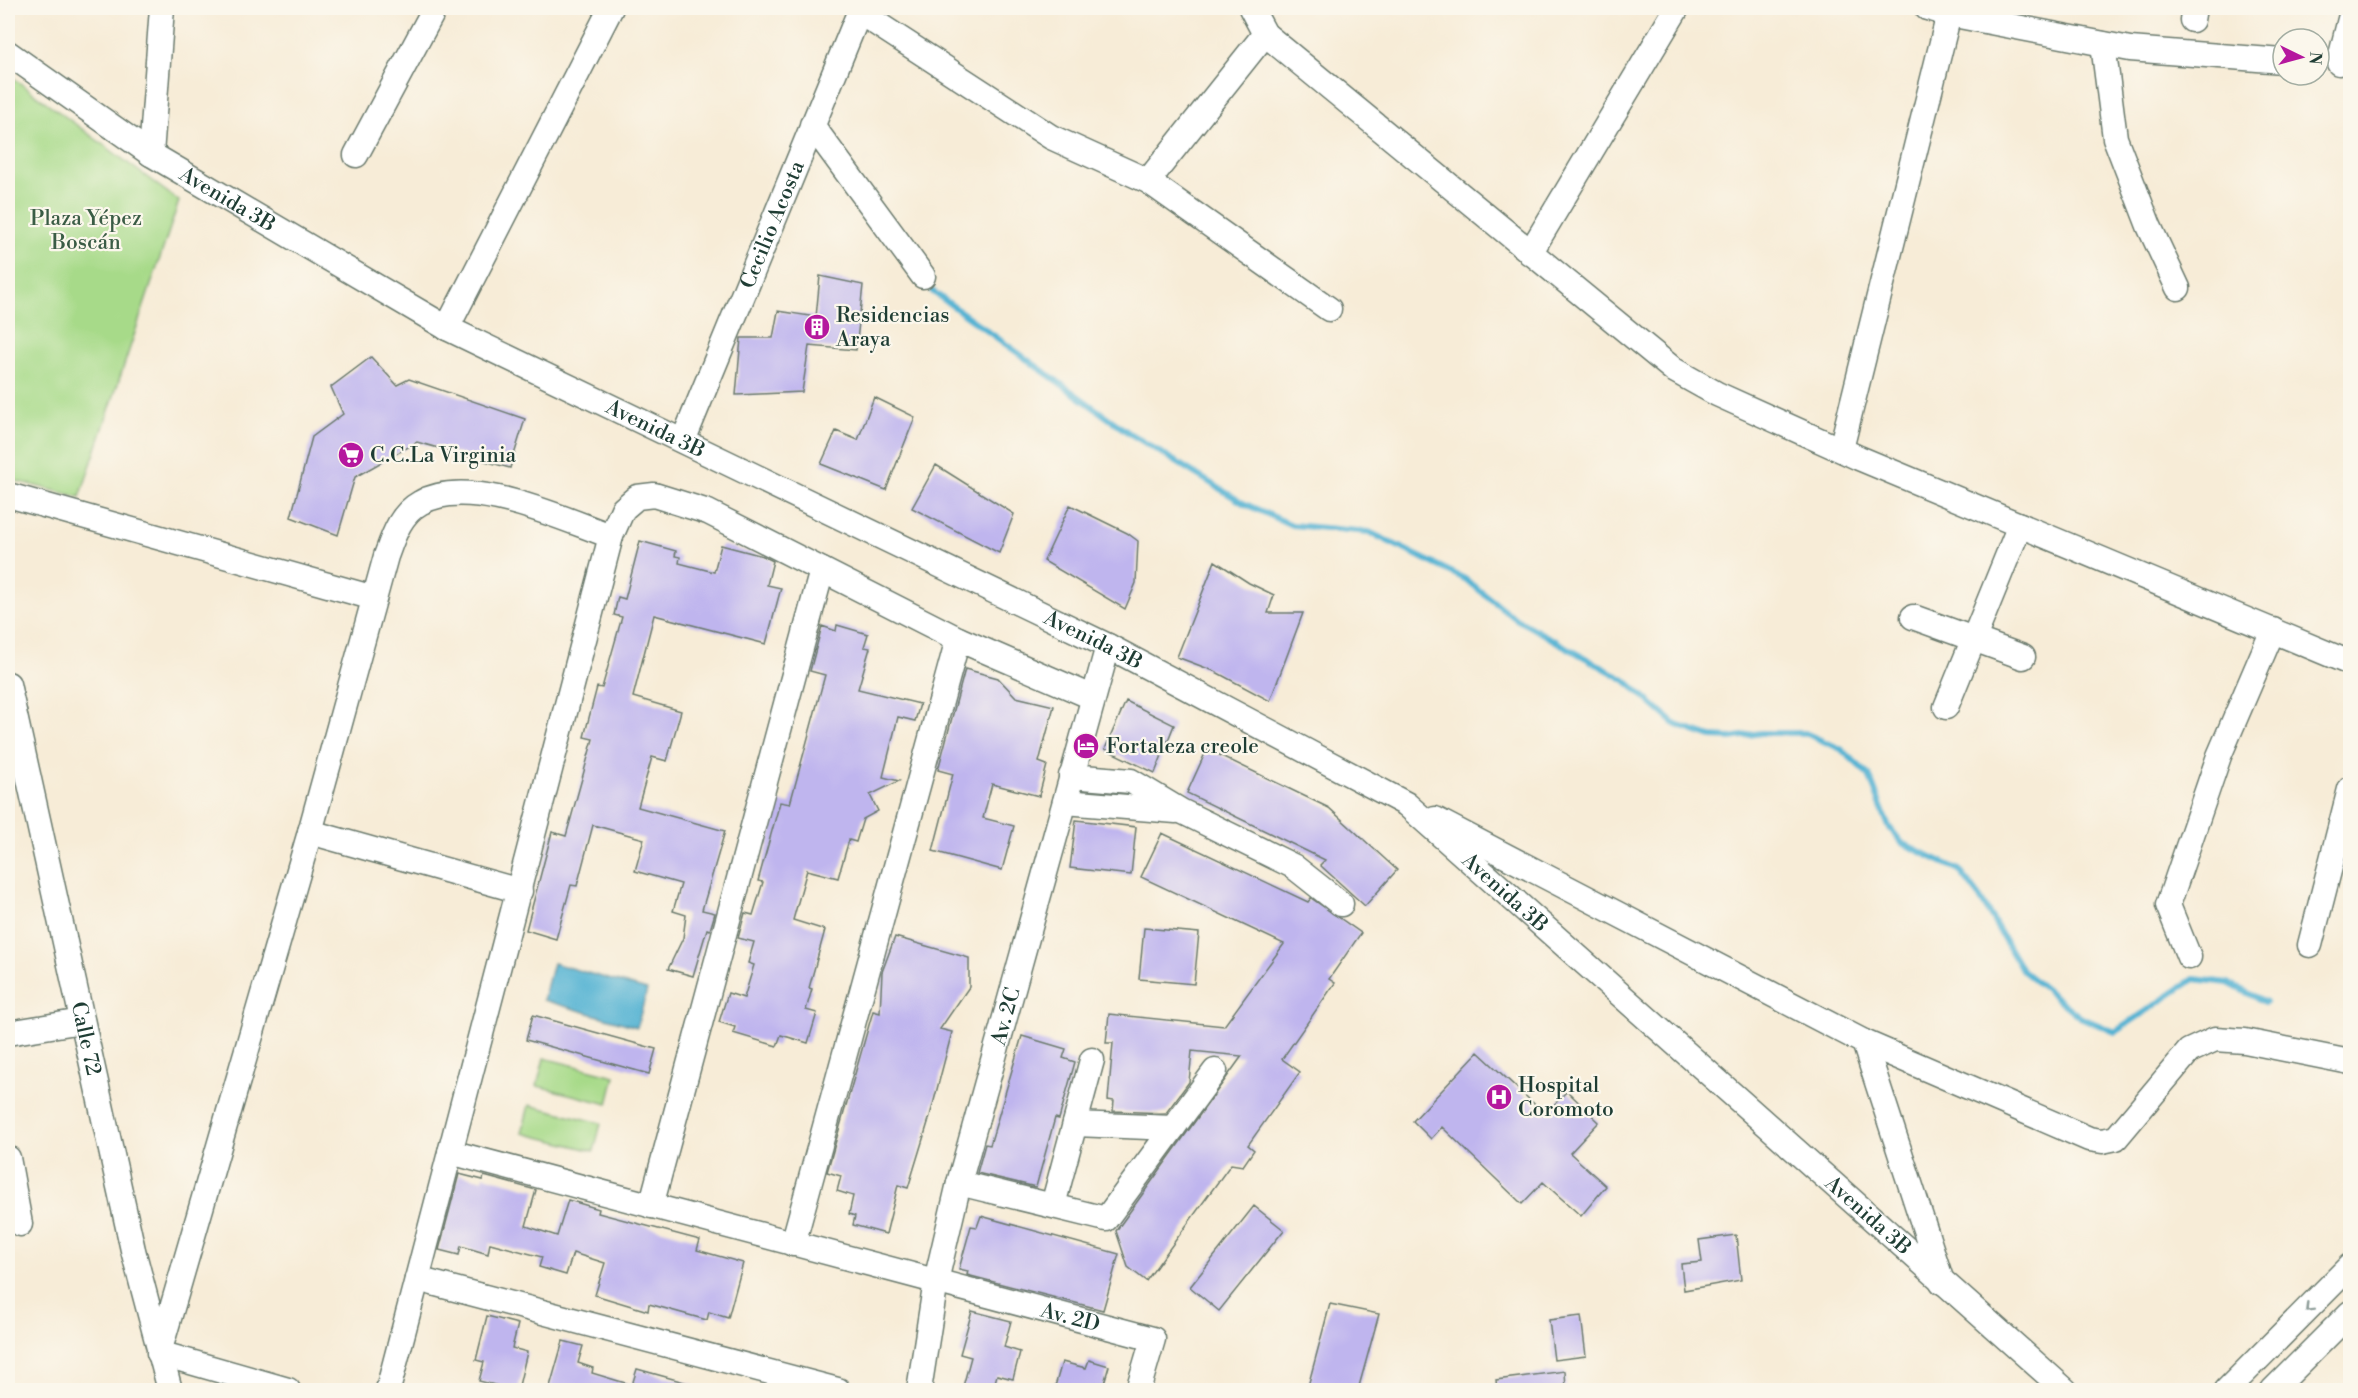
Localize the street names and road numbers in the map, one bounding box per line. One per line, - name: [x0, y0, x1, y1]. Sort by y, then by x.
- street label: Cecilio Acosta: [735, 157, 811, 293]
- street label: Avenida 3B: [174, 161, 280, 238]
- street label: Avenida 3B: [601, 394, 709, 464]
- street label: Avenida 3B: [1039, 605, 1147, 676]
- street label: Avenida 3B: [1455, 847, 1553, 938]
- street label: Av. 2C: [986, 985, 1027, 1049]
- street label: Calle 72: [65, 999, 106, 1078]
- street label: Avenida 3B: [1818, 1170, 1916, 1261]
- street label: Av. 2D: [1037, 1297, 1103, 1338]

